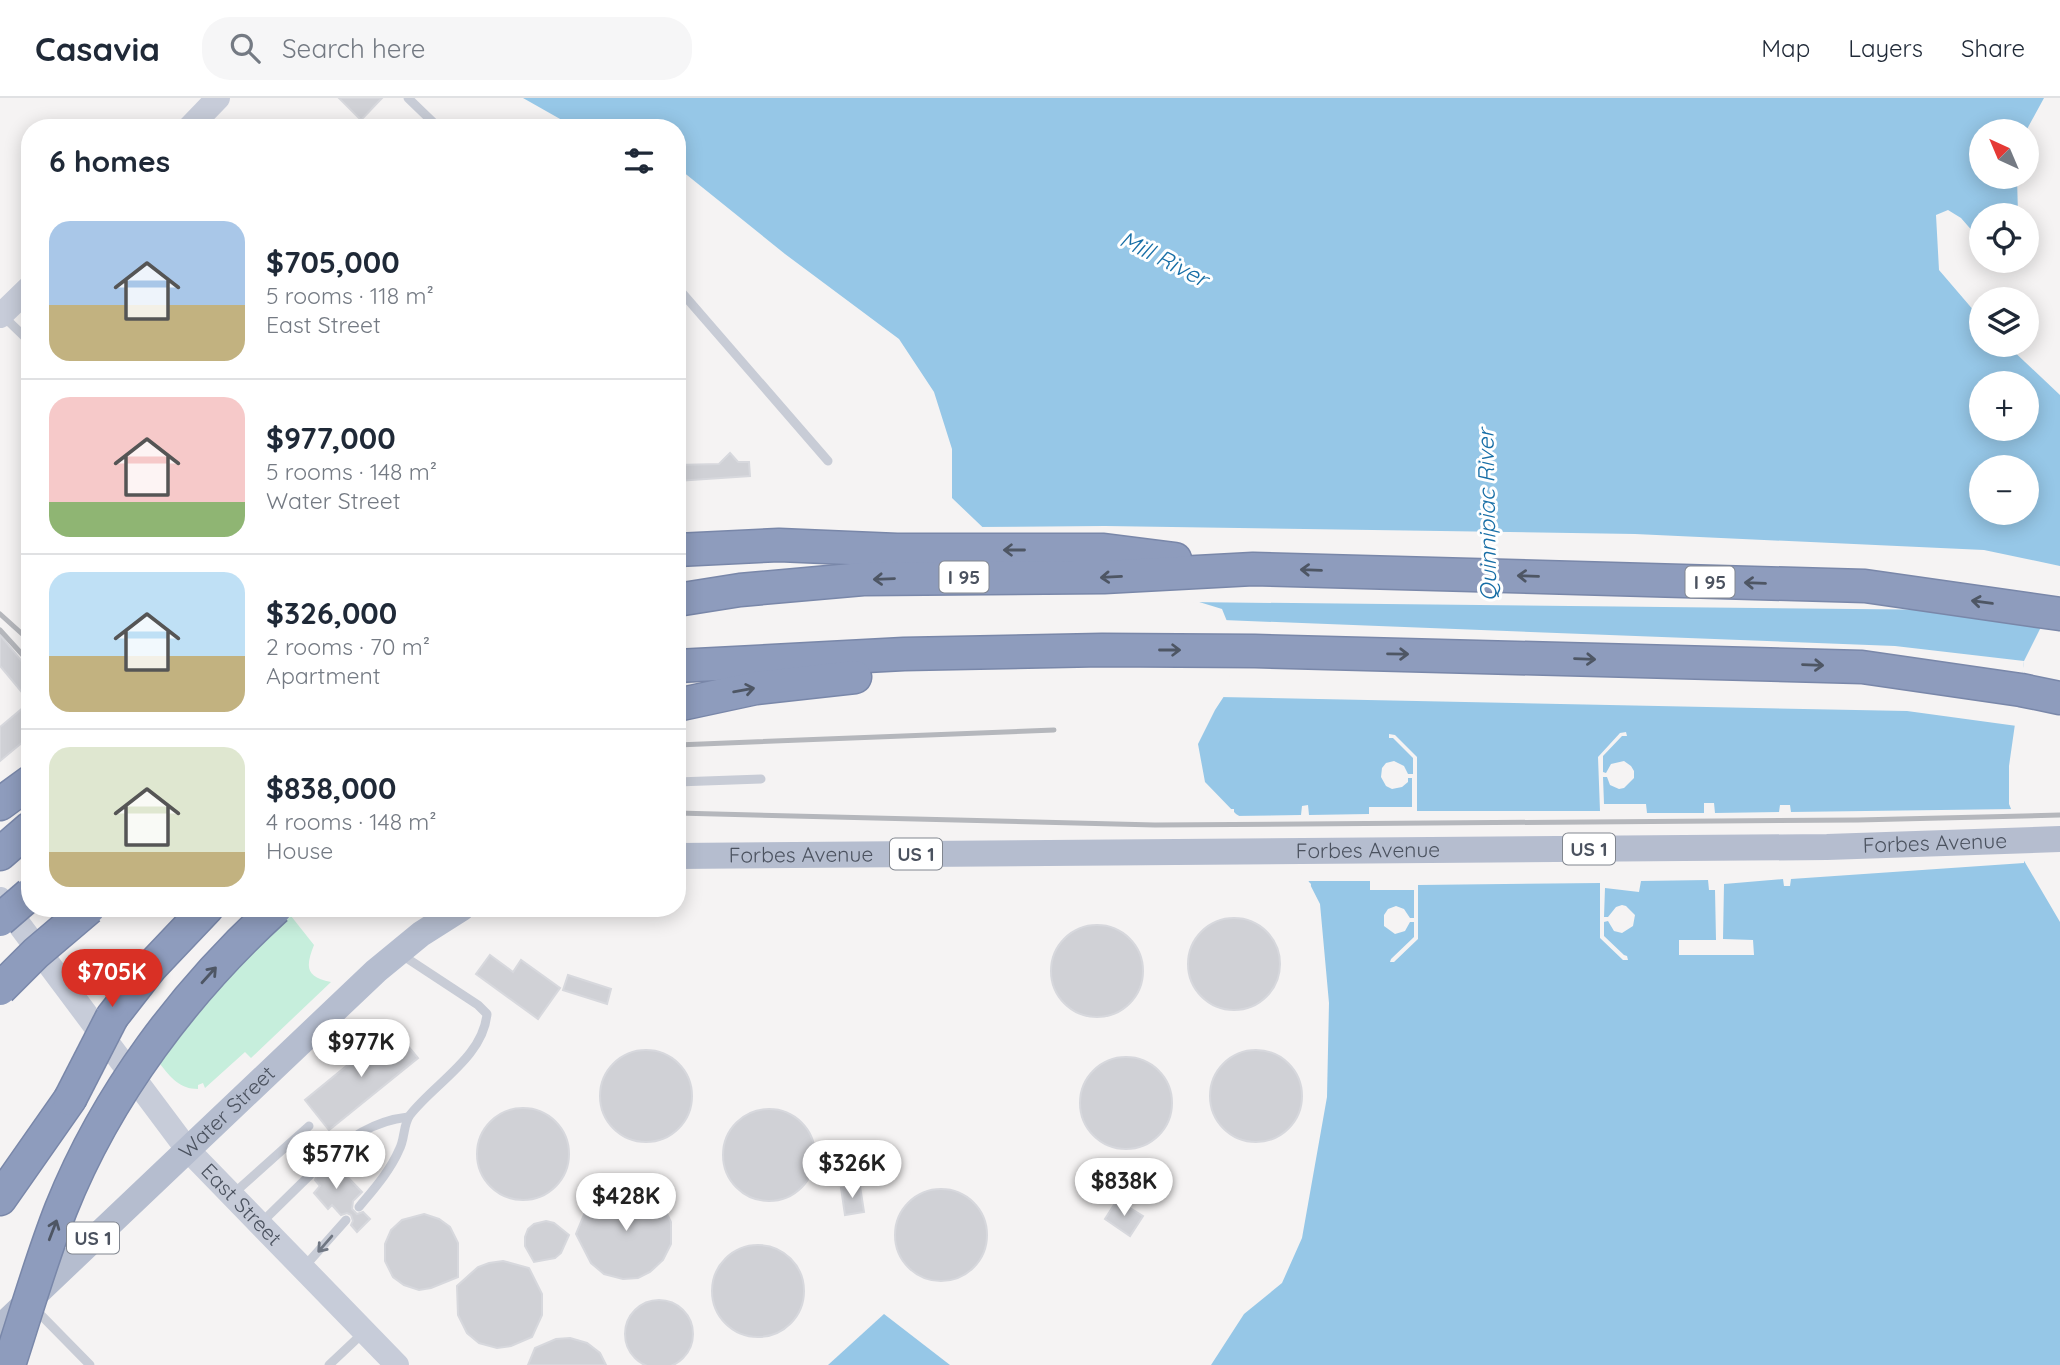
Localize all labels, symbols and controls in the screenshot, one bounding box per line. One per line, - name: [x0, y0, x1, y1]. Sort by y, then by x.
- search box: [202, 17, 692, 80]
- text: Casavia: [35, 28, 160, 69]
- icon: search: [226, 29, 264, 67]
- text: Search here: [282, 32, 426, 65]
- text: Map: [1761, 33, 1810, 63]
- text: Layers: [1848, 33, 1923, 63]
- text: Share: [1961, 33, 2025, 63]
- north arrow: [1969, 119, 2039, 189]
- map controls: [1969, 119, 2039, 525]
- text: 6 homes: [49, 142, 170, 180]
- icon: filters: [620, 142, 658, 180]
- button: locate: [1969, 203, 2039, 273]
- water label: Mill River: [1115, 224, 1216, 294]
- text: $705,000: [266, 243, 400, 281]
- icon: home: [105, 249, 189, 333]
- text: 5 rooms · 118 m²: [266, 281, 434, 310]
- button: layers: [1969, 287, 2039, 357]
- text: East Street: [266, 310, 381, 339]
- button: +: [1969, 371, 2039, 441]
- text: $977,000: [266, 419, 396, 457]
- icon: home: [105, 425, 189, 509]
- water label: Quinnipiac River: [1470, 425, 1503, 602]
- button: −: [1969, 455, 2039, 525]
- text: 5 rooms · 148 m²: [266, 457, 437, 486]
- text: Water Street: [266, 486, 401, 515]
- one-way arrow: [1003, 543, 1026, 557]
- road number: I 95: [940, 562, 988, 592]
- one-way arrow: [1299, 564, 1322, 577]
- road number: I 95: [1686, 566, 1734, 597]
- one-way arrow: [1100, 570, 1123, 583]
- one-way arrow: [1517, 570, 1540, 583]
- one-way arrow: [872, 572, 895, 585]
- one-way arrow: [1744, 576, 1767, 590]
- text: $326,000: [266, 594, 397, 632]
- one-way arrow: [1971, 595, 1993, 608]
- icon: home: [105, 600, 189, 684]
- text: 2 rooms · 70 m²: [266, 632, 430, 661]
- one-way arrow: [1159, 643, 1182, 657]
- one-way arrow: [1386, 648, 1409, 661]
- one-way arrow: [1574, 653, 1597, 666]
- one-way arrow: [1801, 659, 1824, 672]
- text: Apartment: [266, 661, 380, 690]
- one-way arrow: [732, 683, 755, 696]
- text: $838,000: [266, 769, 396, 807]
- icon: home: [105, 775, 189, 859]
- text: 4 rooms · 148 m²: [266, 807, 437, 836]
- street label: Forbes Avenue: [1862, 827, 2007, 858]
- road number: US 1: [1563, 834, 1615, 864]
- text: House: [266, 836, 333, 865]
- street label: Forbes Avenue: [1296, 836, 1440, 863]
- road number: US 1: [890, 838, 942, 870]
- street label: Forbes Avenue: [729, 840, 873, 868]
- pin: $705K: [63, 950, 161, 1009]
- text: $705K: [78, 957, 146, 986]
- one-way arrow: [201, 967, 218, 984]
- pin: $977K: [312, 1020, 410, 1079]
- text: $977K: [328, 1027, 394, 1056]
- street label: Water Street: [173, 1060, 280, 1164]
- pin: $577K: [287, 1132, 385, 1191]
- text: $577K: [302, 1139, 370, 1168]
- pin: $326K: [803, 1140, 901, 1200]
- text: $326K: [819, 1148, 885, 1177]
- street label: East Street: [196, 1157, 288, 1251]
- pin: $838K: [1075, 1158, 1173, 1218]
- text: $838K: [1091, 1166, 1157, 1195]
- pin: $428K: [577, 1174, 675, 1233]
- text: $428K: [592, 1181, 660, 1210]
- one-way arrow: [48, 1220, 60, 1242]
- road number: US 1: [67, 1222, 119, 1254]
- one-way arrow: [316, 1235, 333, 1252]

